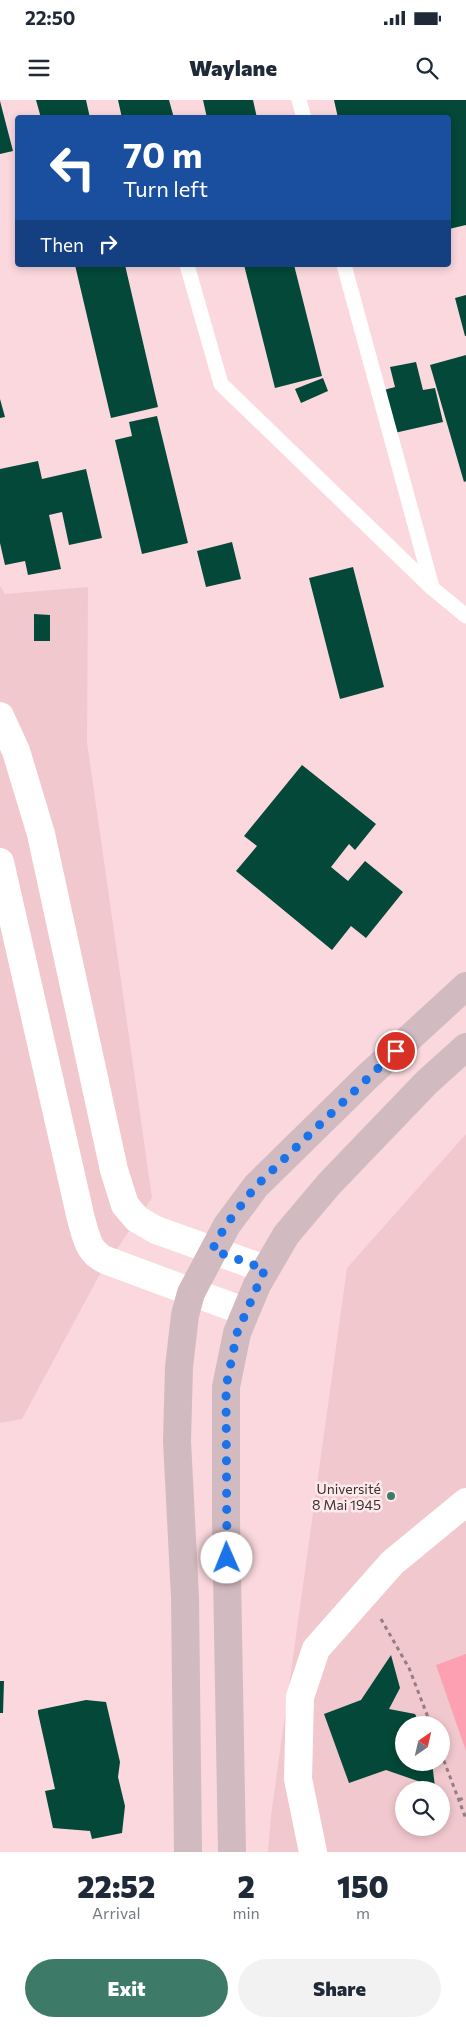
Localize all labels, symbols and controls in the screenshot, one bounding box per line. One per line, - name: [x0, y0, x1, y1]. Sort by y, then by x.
- text: 22:50: [25, 6, 75, 29]
- icon: menu: [25, 54, 53, 82]
- text: Waylane: [189, 54, 277, 81]
- icon: search: [413, 54, 441, 82]
- text: 70 m: [123, 132, 203, 175]
- icon: left: [40, 135, 105, 200]
- text: Turn left: [123, 175, 208, 202]
- icon: right: [94, 230, 122, 258]
- text: Then: [40, 233, 84, 256]
- pin: [375, 1030, 417, 1072]
- icon: arrive: [382, 1037, 410, 1065]
- place label: Université 8 Mai 1945: [312, 1480, 381, 1513]
- marker: Université 8 Mai 1945: [385, 1490, 397, 1502]
- position arrow: [200, 1531, 252, 1583]
- north arrow: [395, 1716, 450, 1771]
- map controls: [395, 1716, 450, 1836]
- button: search: [395, 1781, 450, 1836]
- text: 22:52: [77, 1867, 155, 1904]
- text: 2: [237, 1867, 255, 1904]
- text: 150: [337, 1867, 389, 1904]
- text: Arrival: [92, 1903, 140, 1922]
- text: min: [232, 1903, 260, 1922]
- text: m: [356, 1903, 370, 1922]
- button: Exit: [25, 1959, 228, 2017]
- button: Share: [238, 1959, 441, 2017]

